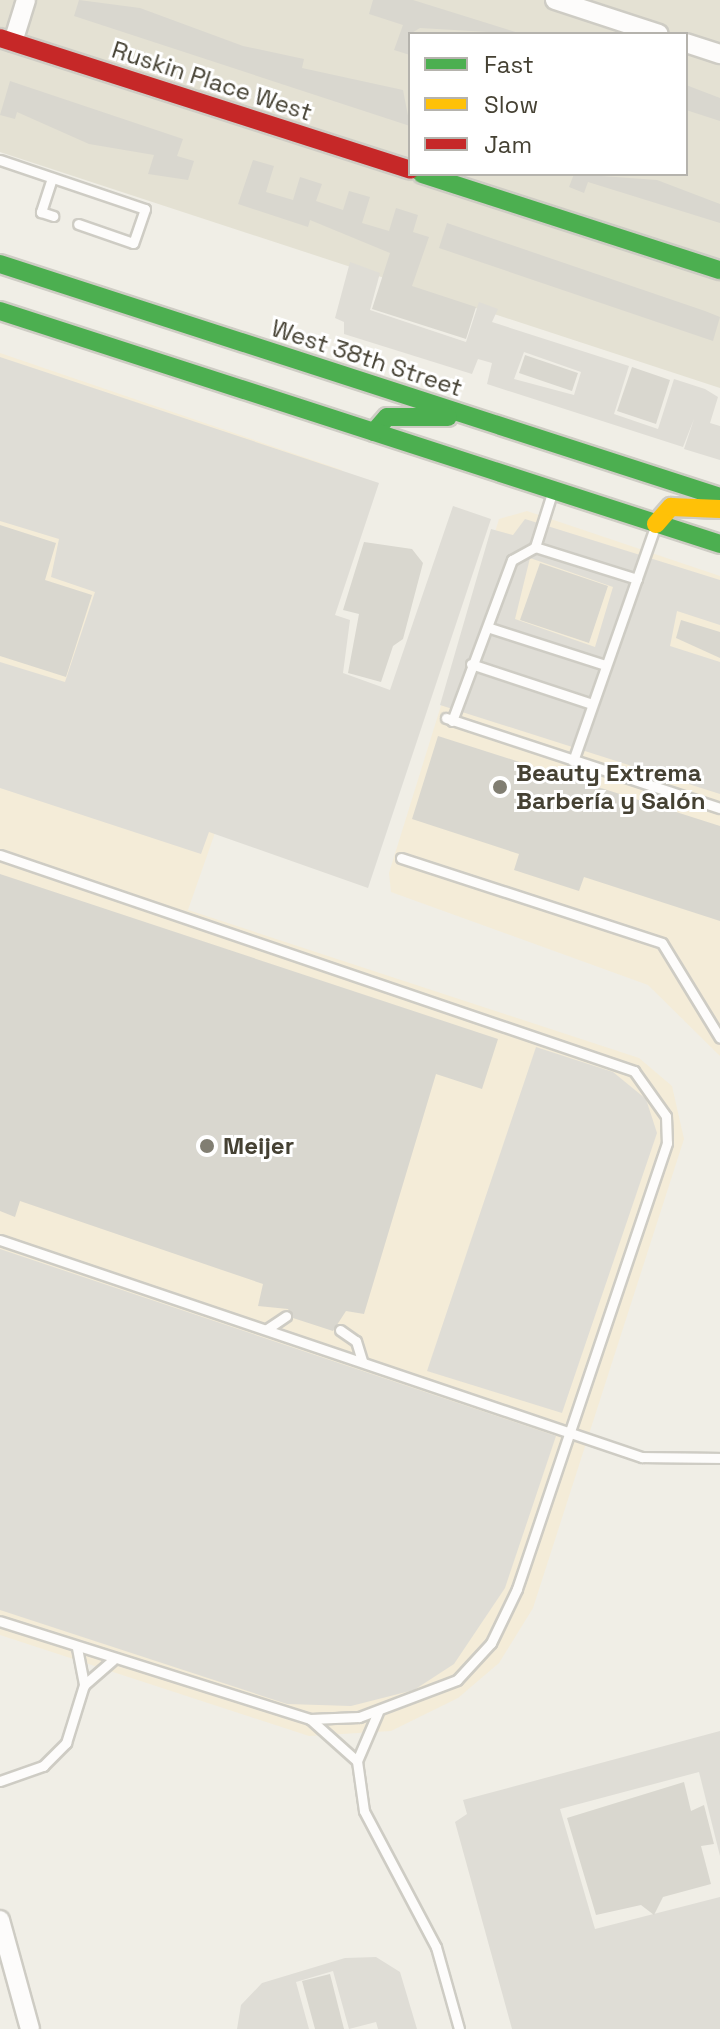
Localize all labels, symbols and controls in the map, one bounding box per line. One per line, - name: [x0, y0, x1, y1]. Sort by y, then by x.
- legend: [408, 32, 688, 176]
- street label: Ruskin Place West: [108, 35, 316, 127]
- text: Fast: [484, 49, 534, 80]
- text: Slow: [484, 89, 538, 120]
- text: Jam: [484, 129, 532, 160]
- street label: West 38th Street: [268, 314, 466, 402]
- place label: Beauty Extrema Barbería y Salón: [516, 759, 705, 815]
- marker: Beauty Extrema Barbería y Salón: [491, 778, 509, 796]
- place label: Meijer: [223, 1132, 294, 1160]
- marker: Meijer: [198, 1137, 216, 1155]

